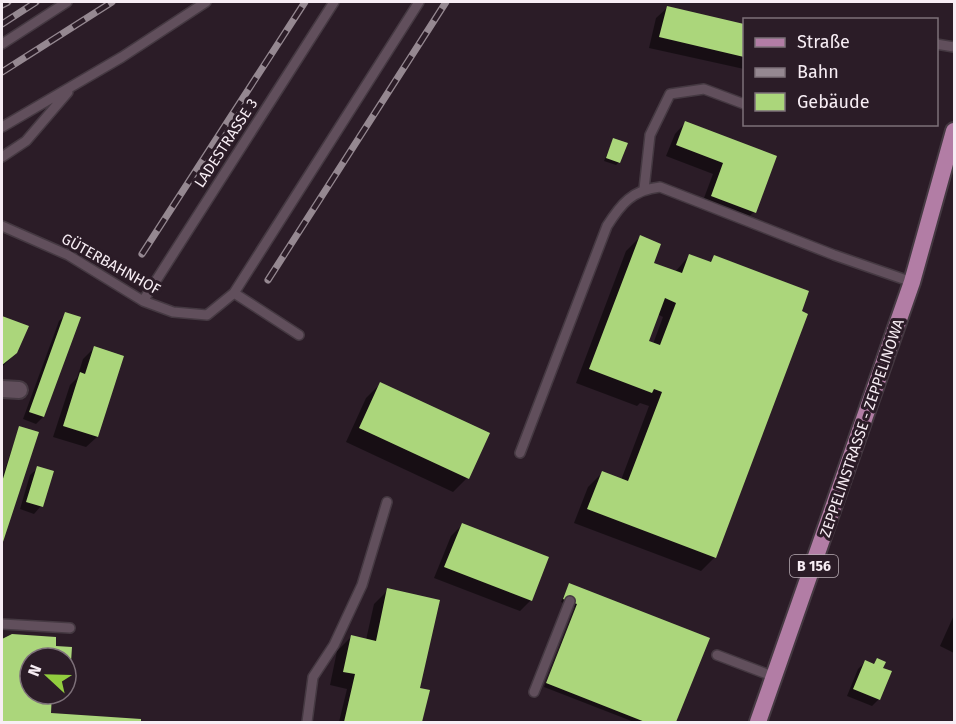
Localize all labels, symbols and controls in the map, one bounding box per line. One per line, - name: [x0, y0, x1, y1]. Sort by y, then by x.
- legend: [743, 18, 938, 126]
- text: Straße: [797, 31, 850, 53]
- text: Bahn: [797, 61, 839, 83]
- text: Gebäude: [797, 91, 870, 113]
- street label: LADESTRASSE 3: [191, 95, 261, 191]
- street label: GÜTERBAHNHOF: [58, 229, 164, 299]
- street label: ZEPPELINSTRASSE - ZEPPELINOWA: [816, 316, 908, 540]
- road number: B 156: [790, 555, 838, 577]
- north arrow: [18, 646, 78, 706]
- text: N: [24, 662, 45, 679]

